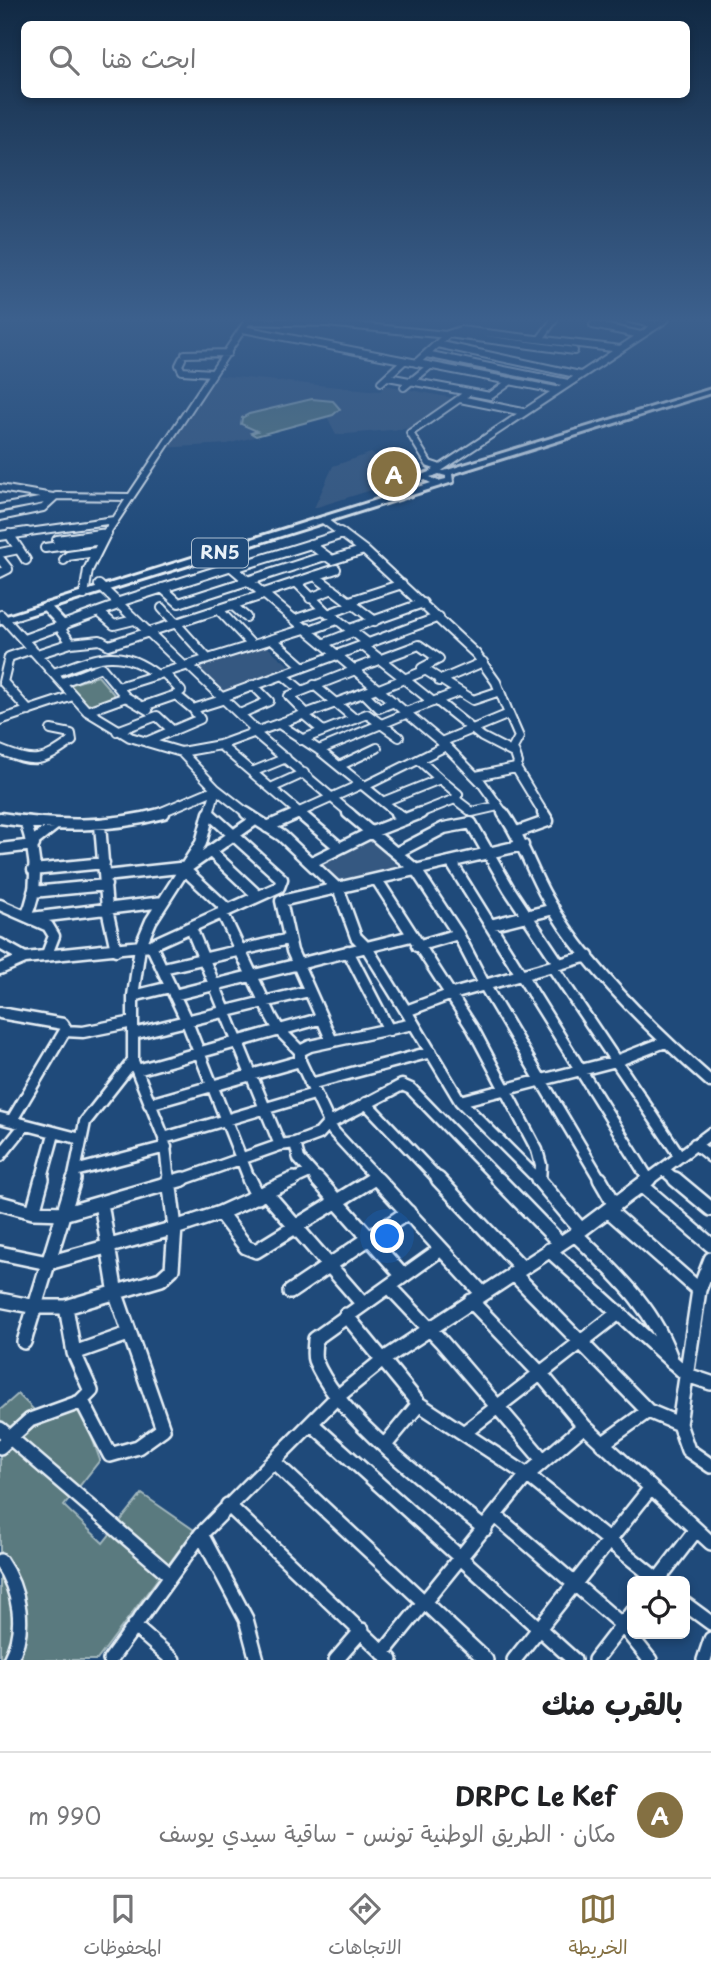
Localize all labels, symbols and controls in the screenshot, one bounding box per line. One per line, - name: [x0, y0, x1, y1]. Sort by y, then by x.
- search box: [21, 21, 690, 98]
- text: ابحث هنا: [101, 38, 196, 77]
- icon: search: [45, 41, 83, 79]
- pin: A: [371, 448, 417, 500]
- road number: RN5: [192, 538, 248, 568]
- your location: [370, 1219, 404, 1253]
- map controls: [627, 1576, 690, 1639]
- button: locate: [627, 1576, 690, 1639]
- text: بالقرب منك: [542, 1680, 683, 1725]
- text: DRPC Le Kef: [455, 1776, 616, 1815]
- text: 990 m: [28, 1798, 101, 1833]
- text: A: [651, 1798, 669, 1833]
- text: مكان · الطريق الوطنية تونس - ساقية سيدي يوسف: [159, 1815, 616, 1850]
- tab: المحفوظات: [83, 1890, 162, 1964]
- tab: الاتجاهات: [328, 1890, 402, 1964]
- tab: الخريطة: [568, 1890, 628, 1964]

